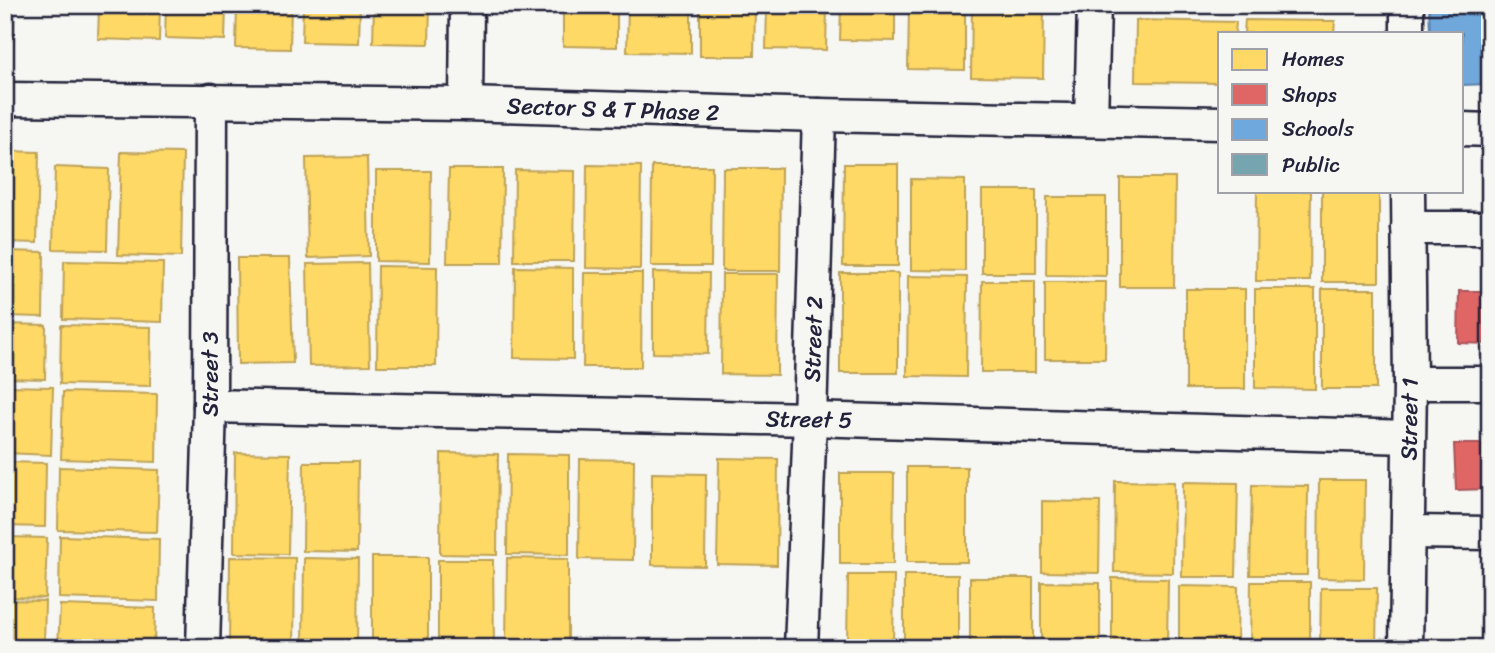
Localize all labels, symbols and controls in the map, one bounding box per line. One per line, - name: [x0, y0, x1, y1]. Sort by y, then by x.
- legend: [1218, 32, 1464, 192]
- text: Homes: [1282, 40, 1344, 78]
- text: Shops: [1282, 76, 1337, 114]
- street label: Sector S & T Phase 2: [506, 85, 720, 134]
- text: Schools: [1282, 110, 1354, 148]
- text: Public: [1282, 146, 1340, 184]
- street label: Street 2: [792, 295, 835, 383]
- street label: Street 3: [190, 331, 231, 417]
- street label: Street 1: [1388, 377, 1431, 461]
- street label: Street 5: [765, 398, 853, 441]

